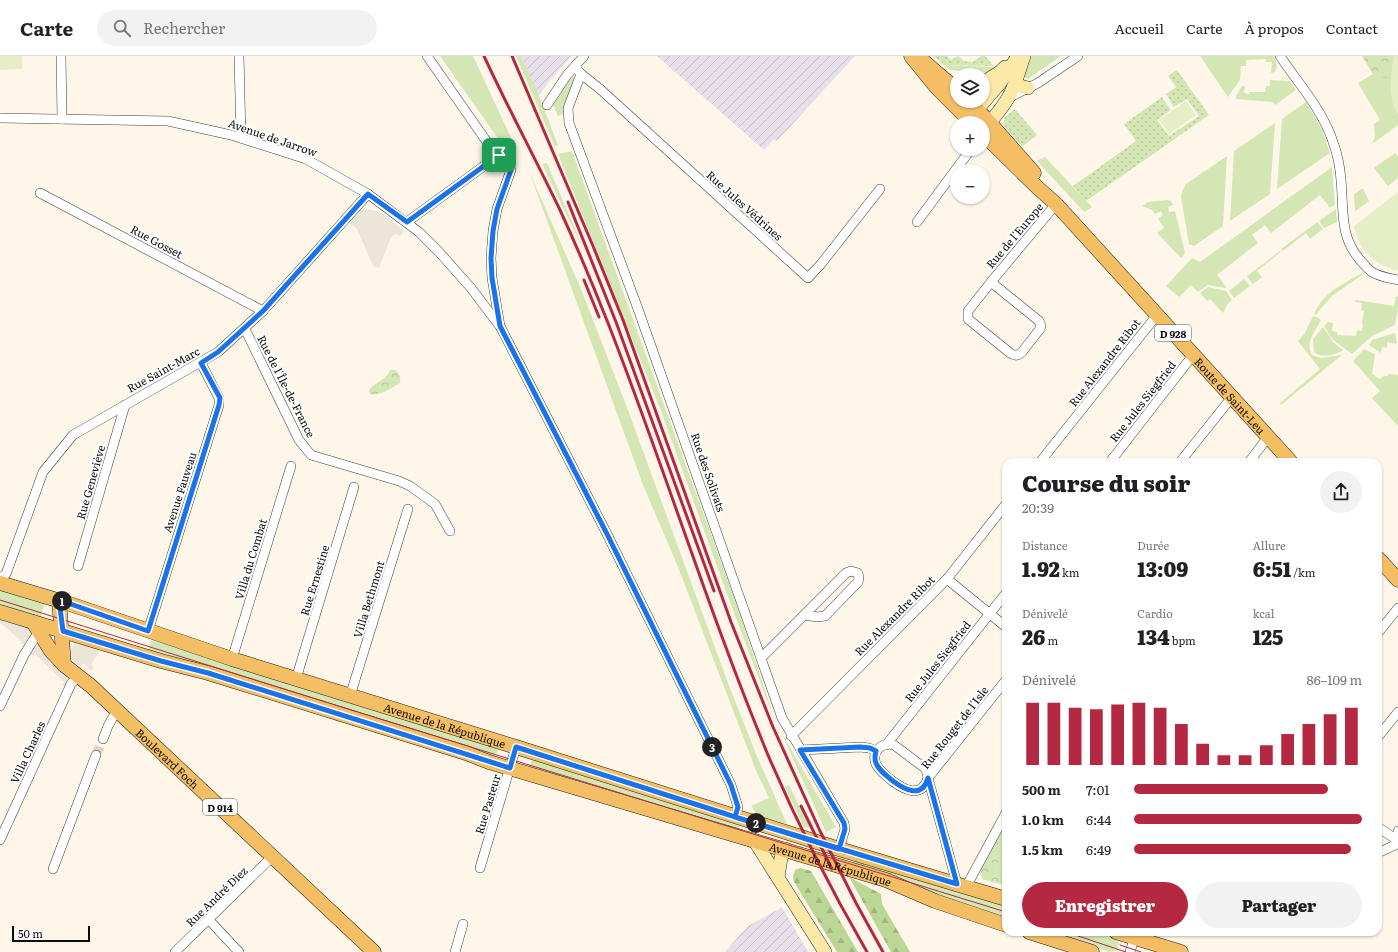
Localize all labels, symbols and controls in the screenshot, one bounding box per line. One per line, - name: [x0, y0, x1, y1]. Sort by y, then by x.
- search box: [97, 10, 377, 46]
- text: Carte: [20, 14, 73, 42]
- text: Rechercher: [143, 16, 225, 39]
- icon: search: [111, 17, 133, 39]
- text: Accueil: [1114, 18, 1164, 38]
- text: Carte: [1186, 18, 1223, 38]
- text: À propos: [1245, 18, 1304, 38]
- text: Contact: [1326, 18, 1378, 38]
- map controls: [950, 68, 990, 204]
- button: layers: [950, 68, 990, 108]
- street label: Avenue de Jarrow: [226, 114, 320, 160]
- button: +: [950, 116, 990, 156]
- pin: [482, 138, 516, 172]
- icon: arrive: [488, 144, 510, 166]
- button: −: [950, 164, 990, 204]
- street label: Rue Jules Védrines: [703, 166, 787, 244]
- street label: Rue de l'Europe: [982, 199, 1046, 271]
- street label: Rue Gosset: [128, 221, 186, 262]
- street label: Rue Alexandre Ribot: [1065, 314, 1144, 409]
- road number: D 928: [1155, 325, 1191, 341]
- street label: Rue de l'Île-de-France: [254, 332, 320, 440]
- street label: Rue Saint-Marc: [124, 342, 203, 396]
- street label: Route de Saint-Leu: [1191, 354, 1269, 437]
- street label: Rue Jules Siegfried: [1105, 357, 1179, 445]
- street label: Rue des Solivats: [688, 430, 730, 514]
- street label: Rue Geneviève: [72, 443, 108, 521]
- street label: Avenue Fauveau: [158, 450, 200, 534]
- text: Course du soir: [1022, 466, 1190, 499]
- button: share: [1320, 471, 1362, 513]
- text: 20:39: [1022, 498, 1054, 517]
- street label: Villa du Combat: [230, 516, 270, 601]
- text: Distance: [1022, 537, 1067, 553]
- text: Durée: [1137, 537, 1169, 553]
- text: Allure: [1253, 537, 1286, 553]
- street label: Rue Ernestine: [296, 542, 332, 617]
- text: 1.92: [1022, 553, 1060, 583]
- text: 13:09: [1137, 553, 1188, 583]
- text: 6:51: [1253, 553, 1291, 583]
- street label: Villa Bethmont: [349, 558, 387, 640]
- text: km: [1060, 564, 1079, 580]
- text: /km: [1291, 564, 1315, 580]
- street label: Rue Alexandre Ribot: [850, 571, 938, 659]
- pin: 1: [52, 591, 72, 611]
- text: 1: [60, 593, 64, 609]
- text: Dénivelé: [1022, 605, 1068, 621]
- text: Cardio: [1137, 605, 1173, 621]
- text: kcal: [1253, 605, 1274, 621]
- street label: Rue Jules Siegfried: [900, 617, 974, 705]
- text: 26: [1022, 621, 1045, 651]
- text: 134: [1137, 621, 1170, 651]
- text: 125: [1253, 621, 1283, 651]
- text: m: [1045, 632, 1058, 648]
- text: bpm: [1170, 632, 1196, 648]
- text: Dénivelé: [1022, 670, 1076, 689]
- text: 86–109 m: [1307, 670, 1362, 689]
- street label: Rue Rouget de l'Isle: [917, 682, 992, 772]
- street label: Avenue de la République: [382, 699, 508, 751]
- street label: Villa Charles: [6, 718, 48, 786]
- street label: Boulevard Foch: [133, 725, 203, 792]
- pin: 3: [702, 737, 722, 757]
- text: 3: [709, 739, 715, 755]
- street label: Rue Pasteur: [470, 771, 504, 836]
- text: 500 m: [1022, 780, 1061, 799]
- text: 7:01: [1086, 780, 1109, 799]
- road number: D 914: [203, 799, 237, 815]
- text: 1.0 km: [1022, 810, 1064, 829]
- text: 6:44: [1086, 810, 1111, 829]
- pin: 2: [746, 813, 766, 833]
- text: 2: [753, 815, 759, 831]
- street label: Avenue de la République: [767, 838, 895, 890]
- text: 1.5 km: [1022, 840, 1063, 859]
- text: 6:49: [1086, 840, 1111, 859]
- street label: Rue André Diez: [182, 862, 251, 930]
- button: Enregistrer: [1022, 882, 1188, 928]
- button: Partager: [1196, 882, 1362, 928]
- scale bar: [12, 924, 90, 943]
- text: 50 m: [18, 925, 43, 941]

